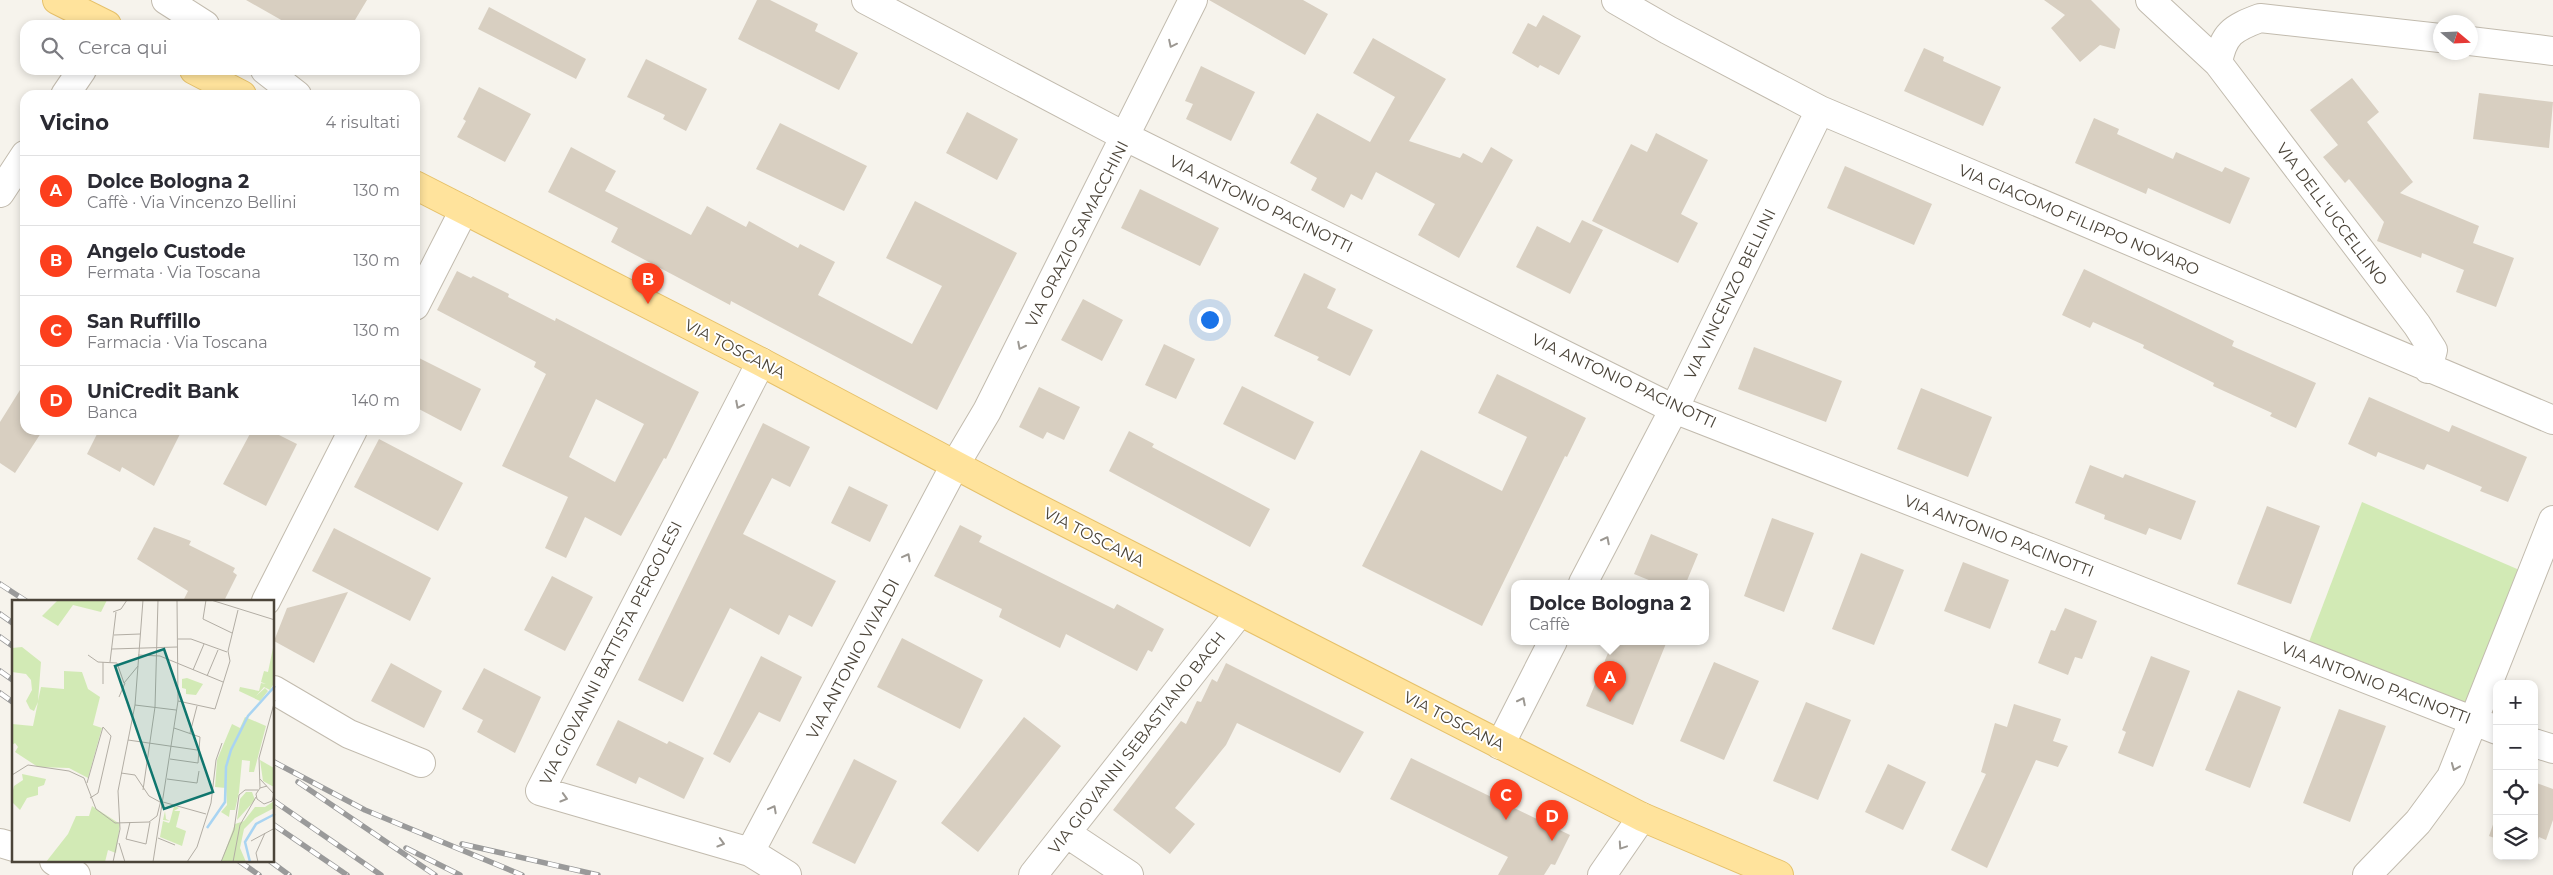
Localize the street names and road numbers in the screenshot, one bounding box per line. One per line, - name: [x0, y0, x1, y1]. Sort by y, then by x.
- street label: VIA ORAZIO SAMACCHINI: [1022, 138, 1132, 330]
- street label: VIA DELL'UCCELLINO: [2272, 139, 2392, 289]
- street label: VIA ANTONIO PACINOTTI: [1166, 151, 1356, 257]
- street label: VIA GIACOMO FILIPPO NOVARO: [1956, 160, 2202, 280]
- street label: VIA VINCENZO BELLINI: [1680, 206, 1780, 382]
- street label: VIA TOSCANA: [681, 315, 789, 383]
- street label: VIA ANTONIO PACINOTTI: [1529, 330, 1719, 432]
- street label: VIA ANTONIO PACINOTTI: [1901, 491, 2097, 581]
- street label: VIA TOSCANA: [1040, 503, 1148, 571]
- street label: VIA GIOVANNI BATTISTA PERGOLESI: [536, 518, 686, 788]
- street label: VIA ANTONIO VIVALDI: [803, 576, 903, 742]
- street label: VIA GIOVANNI SEBASTIANO BACH: [1044, 628, 1230, 858]
- street label: VIA ANTONIO PACINOTTI: [2278, 638, 2474, 728]
- street label: VIA TOSCANA: [1400, 687, 1508, 755]

